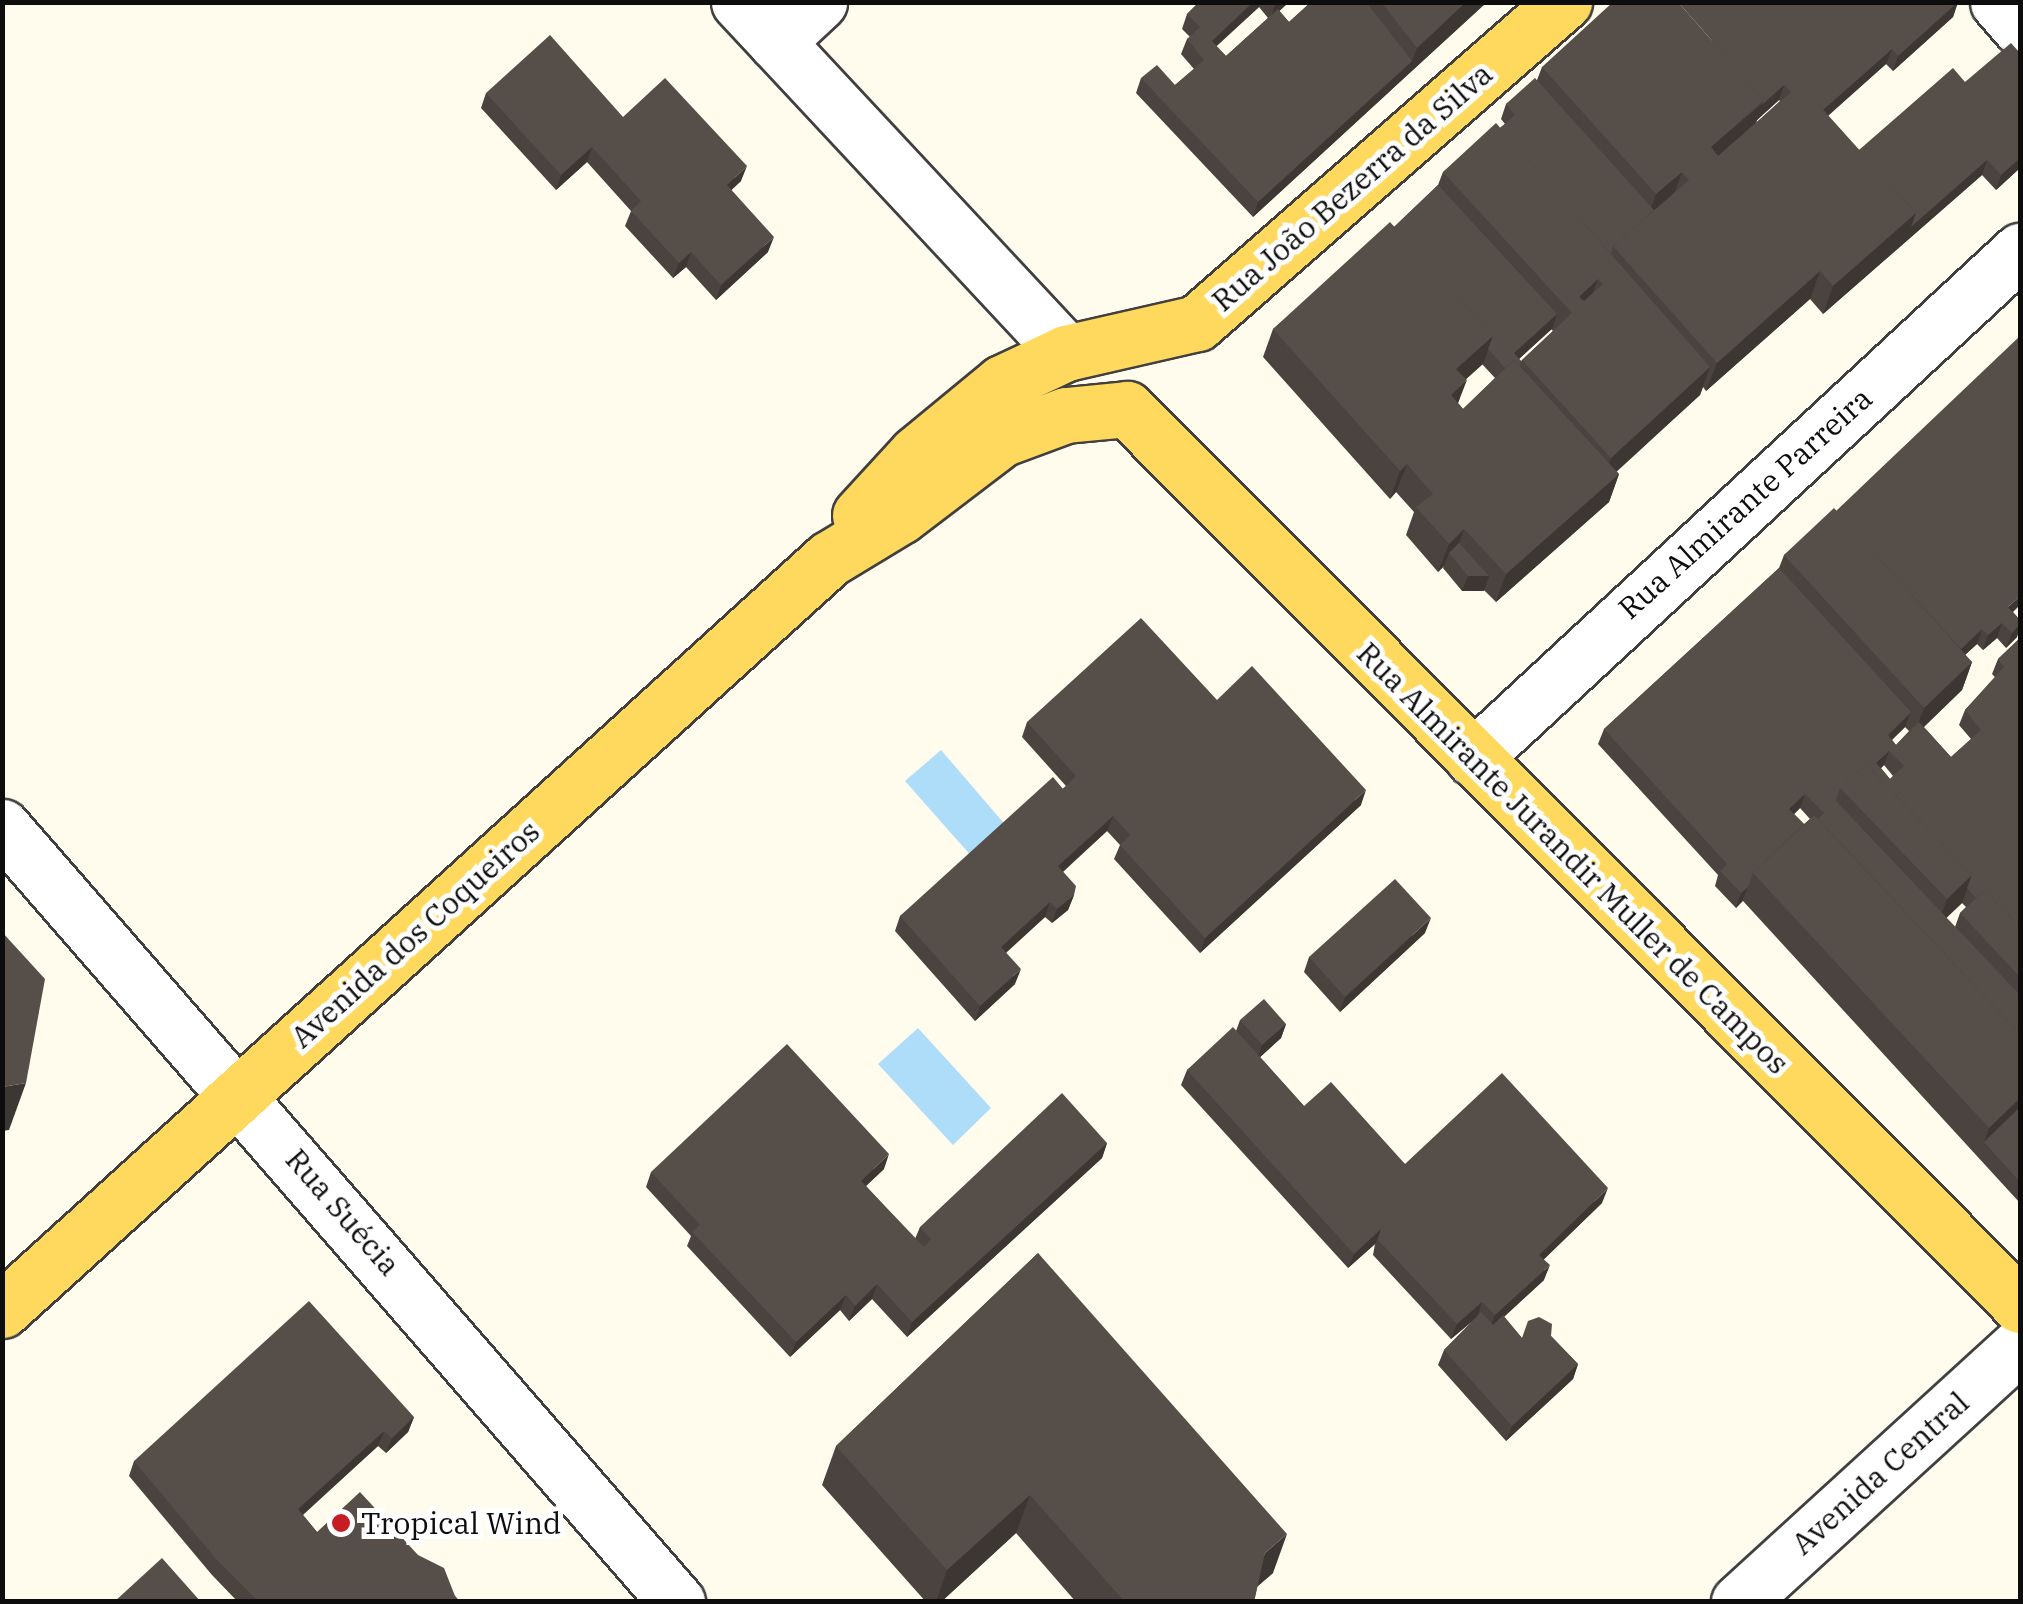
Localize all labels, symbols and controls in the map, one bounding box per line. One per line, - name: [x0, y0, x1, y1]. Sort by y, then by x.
- street label: Rua João Bezerra da Silva: [1205, 56, 1499, 318]
- street label: Rua Almirante Parreira: [1611, 380, 1879, 626]
- street label: Rua Almirante Jurandir Muller de Campos: [1350, 635, 1796, 1081]
- street label: Avenida dos Coqueiros: [283, 813, 547, 1055]
- street label: Rua Suécia: [278, 1142, 408, 1282]
- street label: Avenida Central: [1784, 1384, 1976, 1562]
- place label: Tropical Wind: [361, 1505, 561, 1541]
- marker: Tropical Wind: [330, 1512, 352, 1534]

